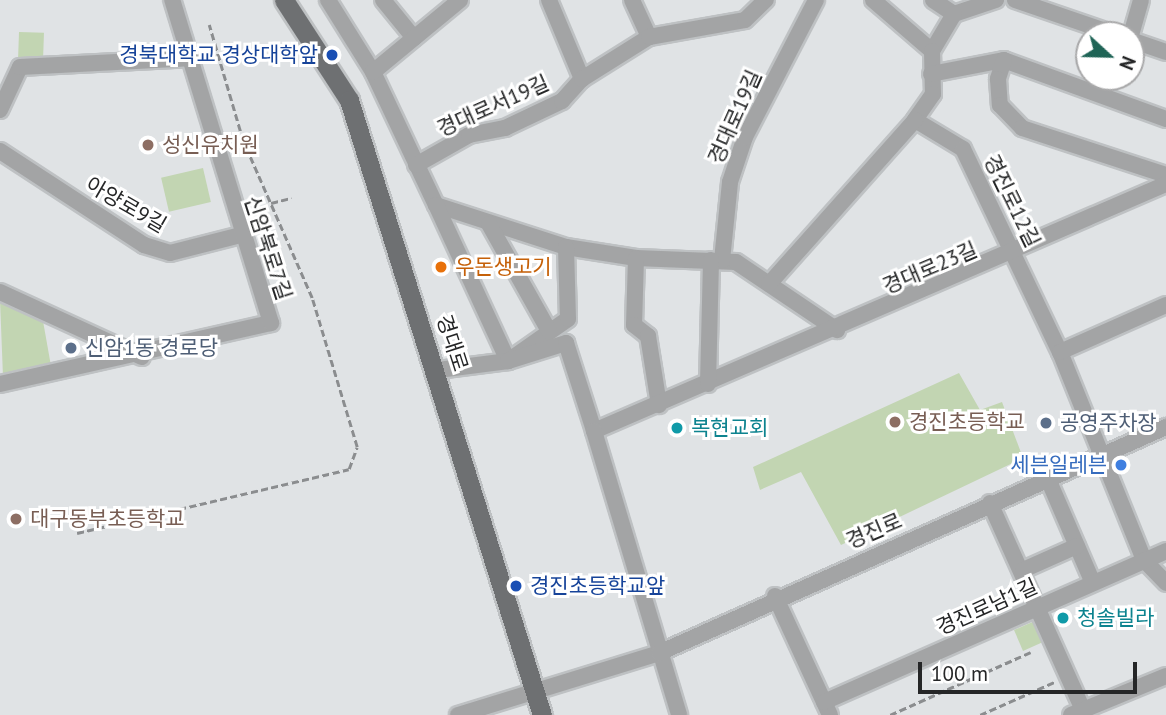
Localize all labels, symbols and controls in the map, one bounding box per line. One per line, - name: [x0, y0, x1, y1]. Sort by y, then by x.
- north arrow: [1075, 21, 1145, 91]
- place label: 경북대학교 경상대학앞: [119, 42, 318, 68]
- marker: 경북대학교 경상대학앞: [324, 47, 340, 63]
- text: N: [1114, 53, 1141, 73]
- street label: 경대로19길: [703, 66, 767, 168]
- street label: 경대로서19길: [433, 70, 553, 142]
- place label: 성신유치원: [162, 132, 259, 158]
- marker: 성신유치원: [140, 137, 156, 153]
- street label: 경진로12길: [979, 150, 1045, 252]
- street label: 아양로9길: [81, 172, 171, 238]
- street label: 신암북로7길: [239, 193, 297, 303]
- street label: 경대로23길: [879, 237, 981, 299]
- place label: 우돈생고기: [455, 254, 552, 280]
- marker: 우돈생고기: [433, 259, 449, 275]
- street label: 경대로: [431, 312, 473, 374]
- place label: 신암1동 경로당: [85, 335, 218, 361]
- marker: 신암1동 경로당: [63, 340, 79, 356]
- place label: 경진초등학교: [909, 409, 1025, 435]
- place label: 공영주차장: [1060, 410, 1157, 436]
- marker: 경진초등학교: [887, 414, 903, 430]
- place label: 복현교회: [691, 415, 768, 441]
- marker: 공영주차장: [1038, 415, 1054, 431]
- marker: 복현교회: [669, 420, 685, 436]
- place label: 세븐일레븐: [1010, 452, 1107, 478]
- marker: 세븐일레븐: [1113, 457, 1129, 473]
- place label: 대구동부초등학교: [30, 506, 185, 532]
- street label: 경진로: [842, 508, 906, 554]
- marker: 대구동부초등학교: [8, 511, 24, 527]
- place label: 경진초등학교앞: [530, 573, 665, 599]
- street label: 경진로남1길: [933, 574, 1041, 640]
- marker: 경진초등학교앞: [508, 578, 524, 594]
- place label: 청솔빌라: [1077, 605, 1154, 631]
- marker: 청솔빌라: [1055, 610, 1071, 626]
- scale bar: [921, 648, 1140, 692]
- text: 100 m: [931, 660, 988, 687]

